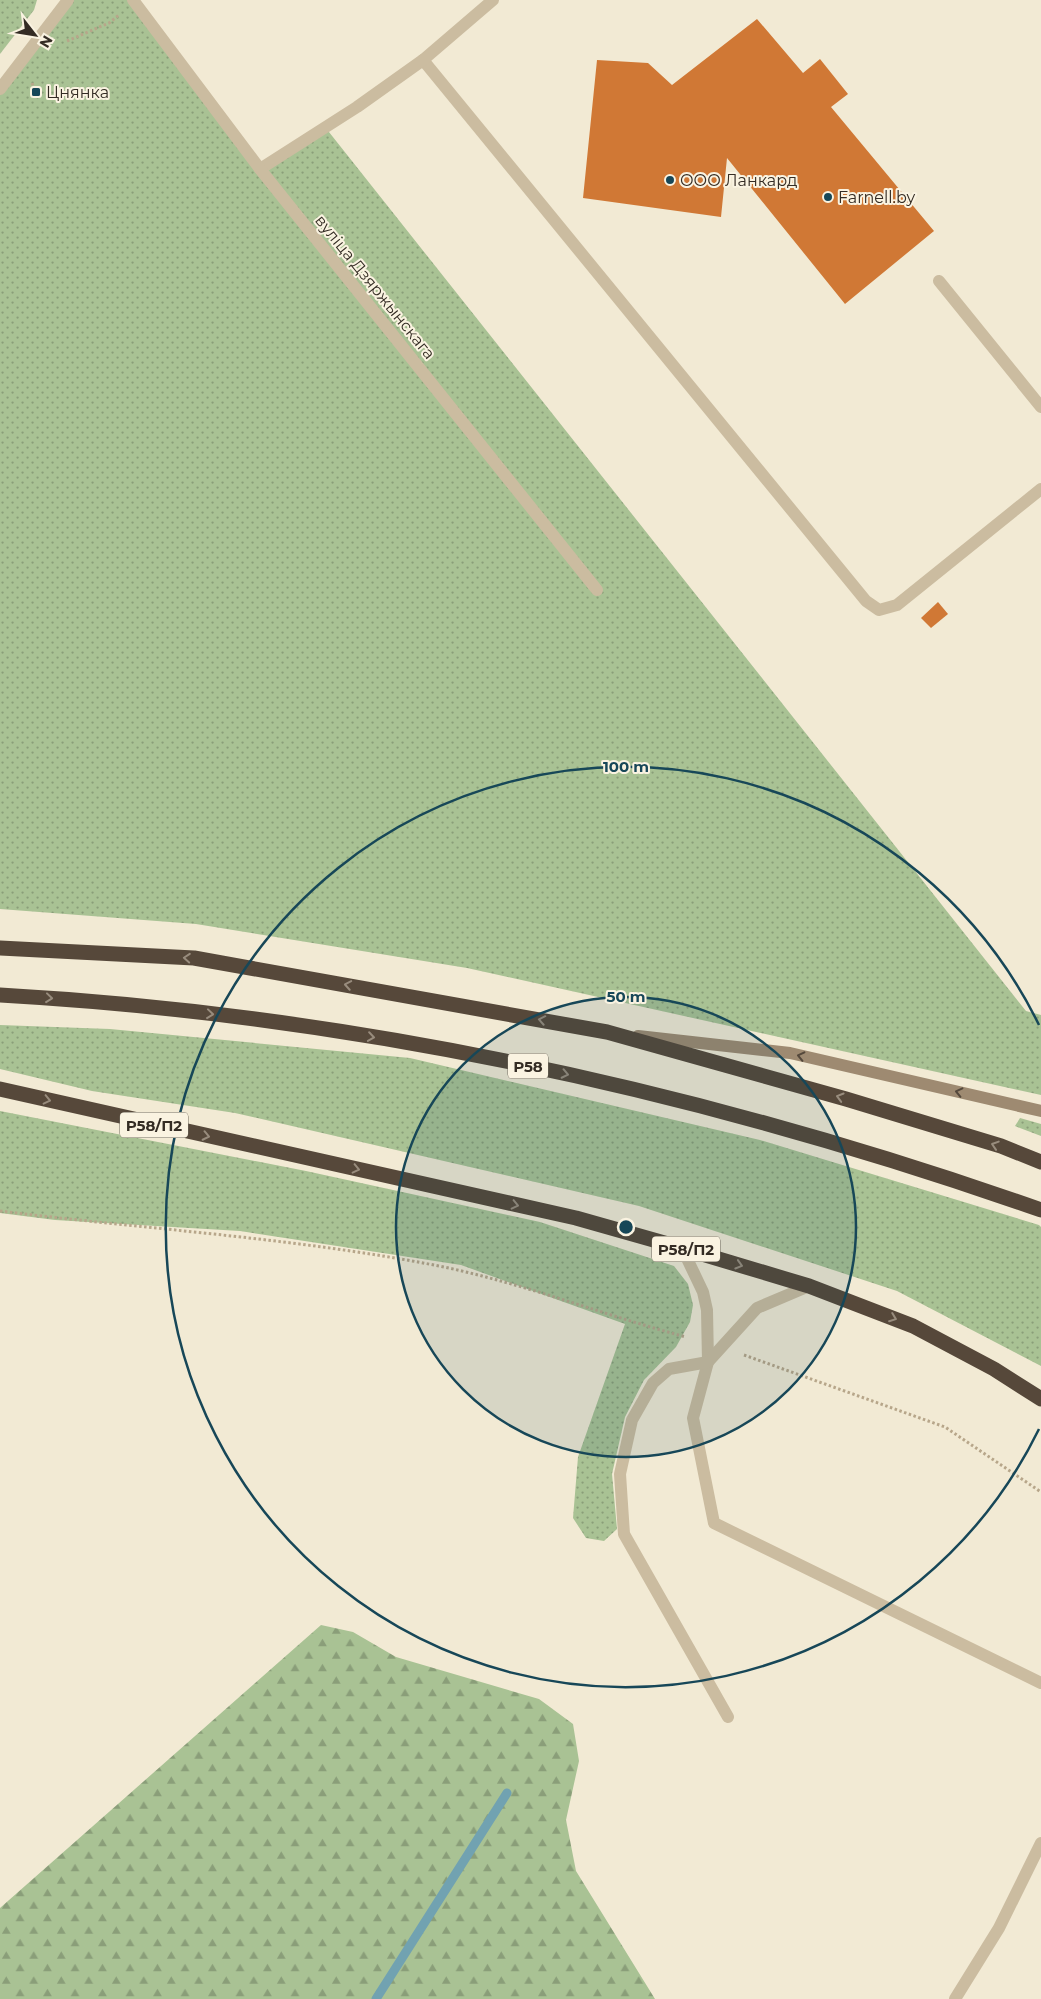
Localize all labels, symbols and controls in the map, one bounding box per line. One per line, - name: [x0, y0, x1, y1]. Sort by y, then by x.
- north arrow: [10, 10, 60, 60]
- text: N: [36, 32, 57, 51]
- place label: Цнянка: [46, 83, 109, 102]
- marker: Цнянка: [30, 86, 42, 98]
- place label: ООО Ланкард: [680, 171, 798, 190]
- marker: ООО Ланкард: [664, 174, 676, 186]
- place label: Farnell.by: [838, 188, 916, 207]
- marker: Farnell.by: [822, 191, 834, 203]
- street label: вуліца Дзяржынскага: [311, 211, 439, 363]
- text: 100 m: [603, 757, 649, 776]
- one-way arrow: [183, 952, 191, 963]
- one-way arrow: [343, 980, 352, 990]
- text: 50 m: [606, 987, 646, 1006]
- one-way arrow: [45, 992, 53, 1003]
- one-way arrow: [207, 1008, 215, 1019]
- one-way arrow: [538, 1015, 546, 1025]
- one-way arrow: [368, 1031, 376, 1042]
- one-way arrow: [796, 1051, 805, 1062]
- road number: Р58: [508, 1054, 548, 1078]
- one-way arrow: [561, 1068, 570, 1079]
- one-way arrow: [955, 1087, 964, 1098]
- one-way arrow: [836, 1093, 844, 1103]
- one-way arrow: [43, 1094, 52, 1105]
- road number: Р58/П2: [120, 1112, 188, 1138]
- one-way arrow: [202, 1130, 210, 1140]
- one-way arrow: [992, 1140, 1000, 1150]
- one-way arrow: [352, 1163, 361, 1173]
- one-way arrow: [510, 1199, 519, 1210]
- centre of rings: [617, 1218, 635, 1236]
- road number: Р58/П2: [652, 1236, 720, 1262]
- one-way arrow: [735, 1259, 743, 1269]
- one-way arrow: [888, 1312, 897, 1322]

